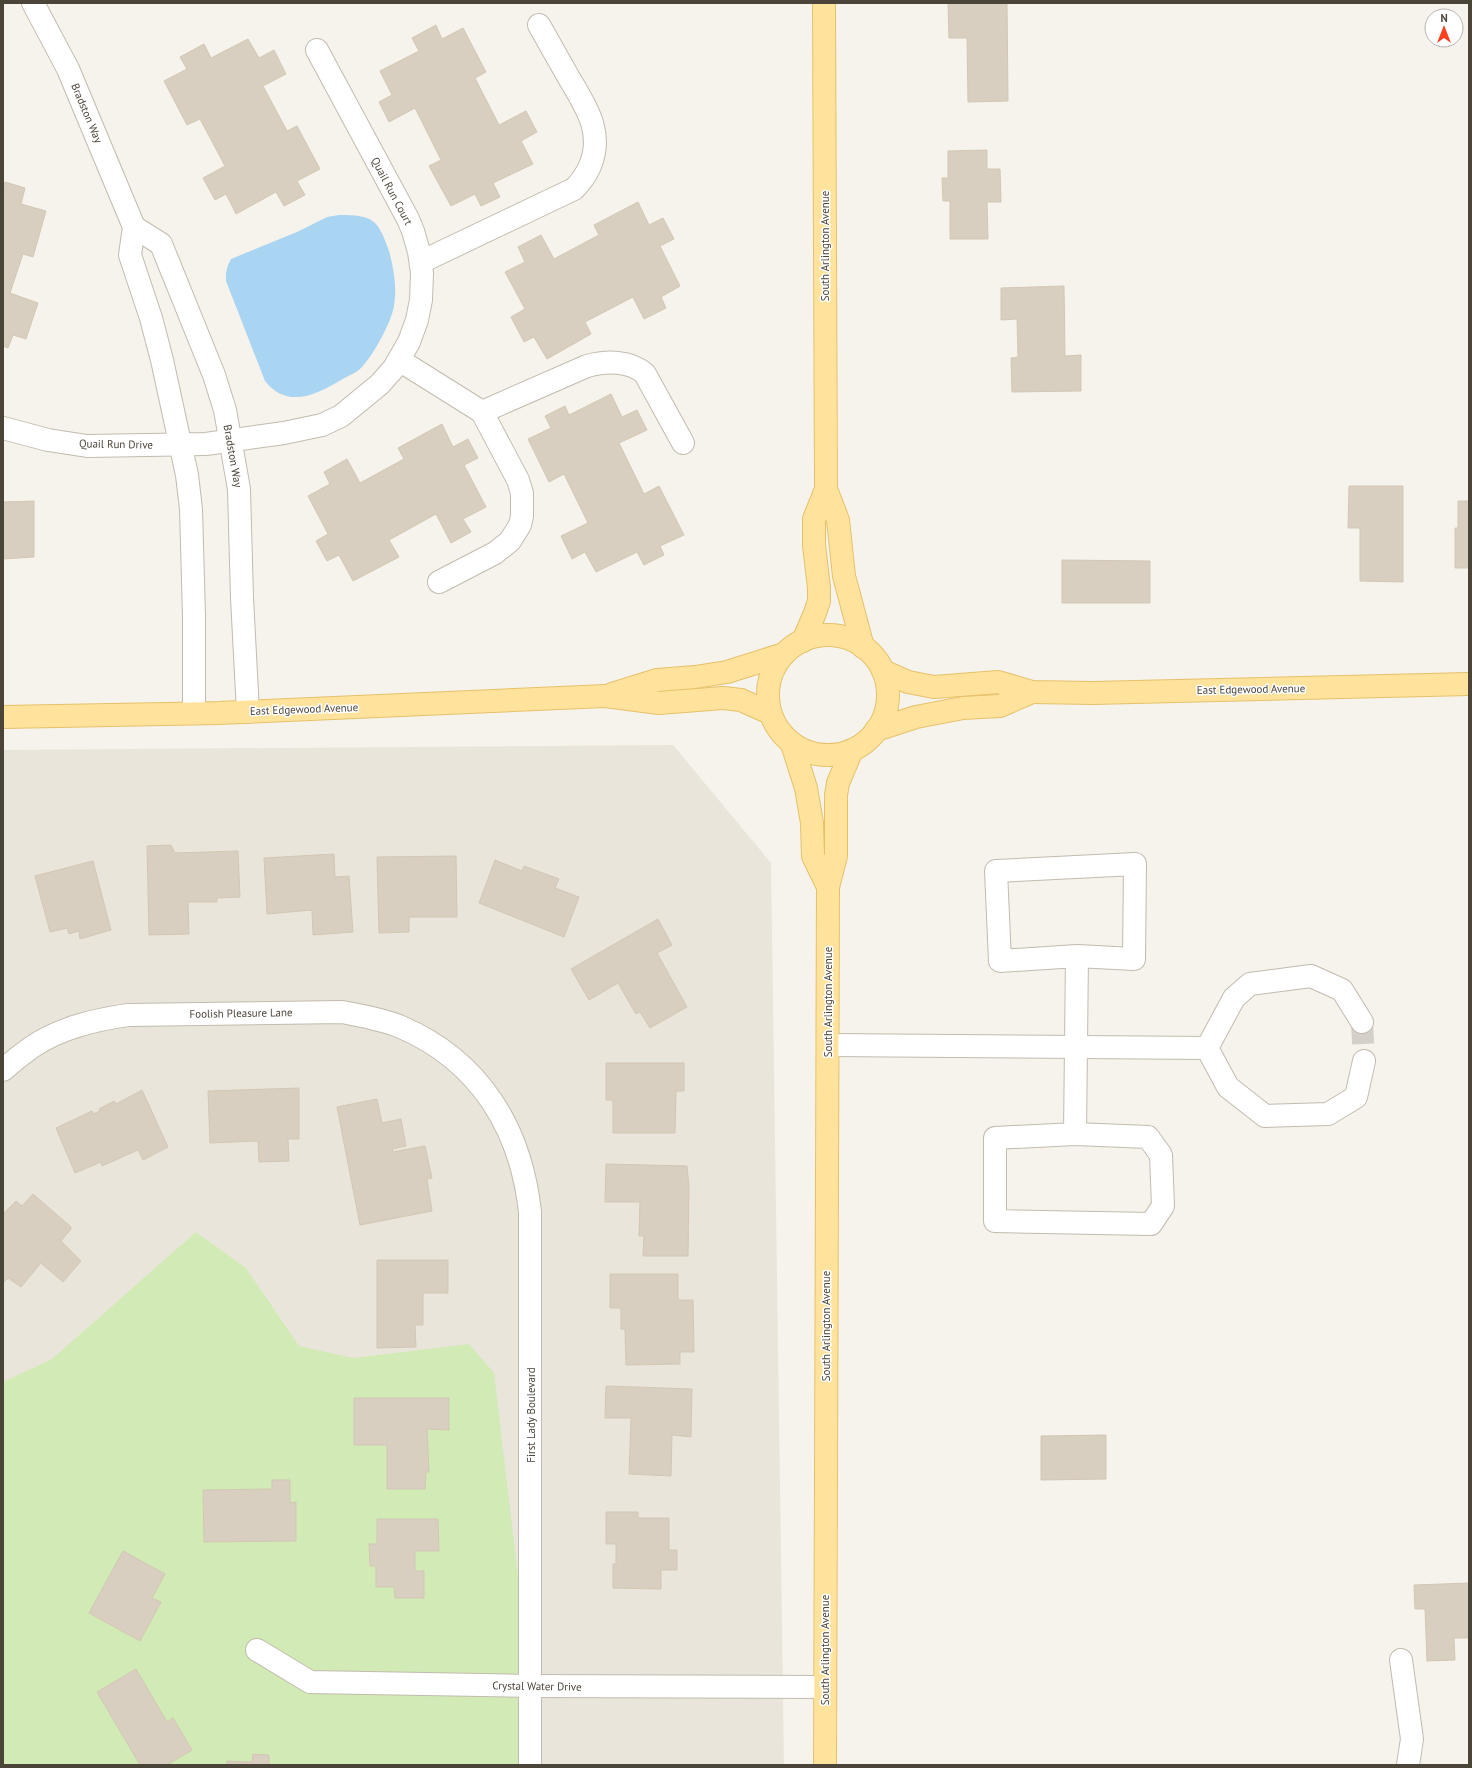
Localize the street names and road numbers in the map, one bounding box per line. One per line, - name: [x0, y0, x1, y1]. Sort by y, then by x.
- street label: Bradston Way: [68, 81, 106, 146]
- street label: Quail Run Court: [368, 155, 416, 228]
- street label: South Arlington Avenue: [818, 190, 832, 301]
- street label: Bradston Way: [221, 423, 246, 489]
- street label: Quail Run Drive: [79, 436, 154, 452]
- street label: East Edgewood Avenue: [1197, 681, 1306, 697]
- street label: East Edgewood Avenue: [250, 700, 359, 718]
- street label: South Arlington Avenue: [821, 946, 835, 1057]
- street label: Foolish Pleasure Lane: [189, 1005, 293, 1021]
- street label: South Arlington Avenue: [819, 1270, 833, 1381]
- street label: First Lady Boulevard: [524, 1367, 538, 1463]
- street label: South Arlington Avenue: [818, 1594, 832, 1705]
- street label: Crystal Water Drive: [492, 1678, 582, 1694]

